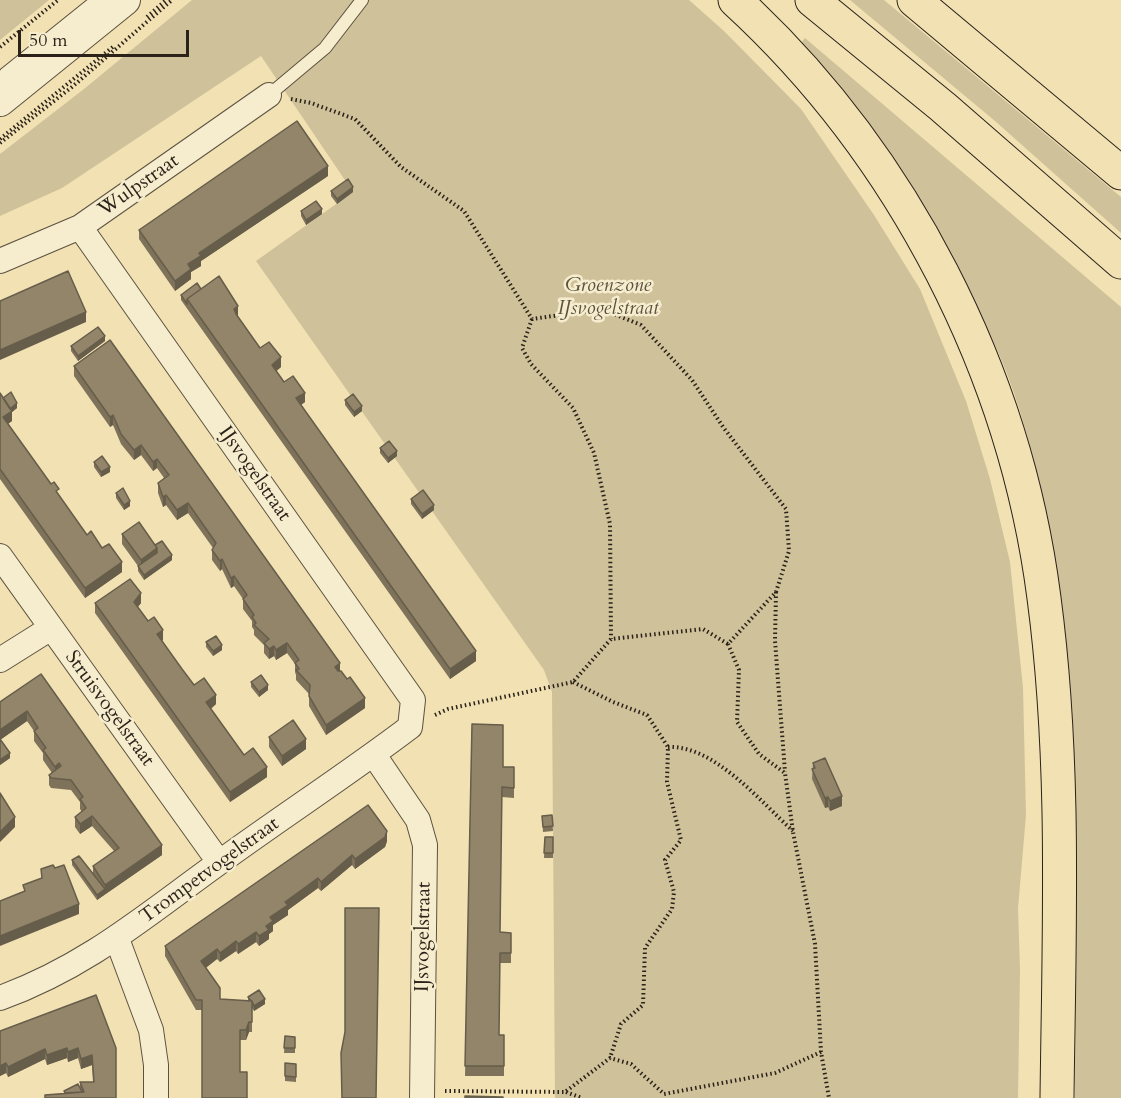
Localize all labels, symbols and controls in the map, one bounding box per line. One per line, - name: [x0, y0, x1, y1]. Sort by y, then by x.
- scale bar: [21, 18, 192, 56]
- text: 50 m: [29, 28, 68, 53]
- street label: Wulpstraat: [94, 150, 184, 222]
- park label: Groenzone IJsvogelstraat: [557, 274, 659, 321]
- street label: IJsvogelstraat: [212, 422, 296, 526]
- street label: Struisvogelstraat: [59, 646, 159, 772]
- street label: Trompetvogelstraat: [136, 813, 284, 929]
- street label: IJsvogelstraat: [411, 882, 437, 992]

